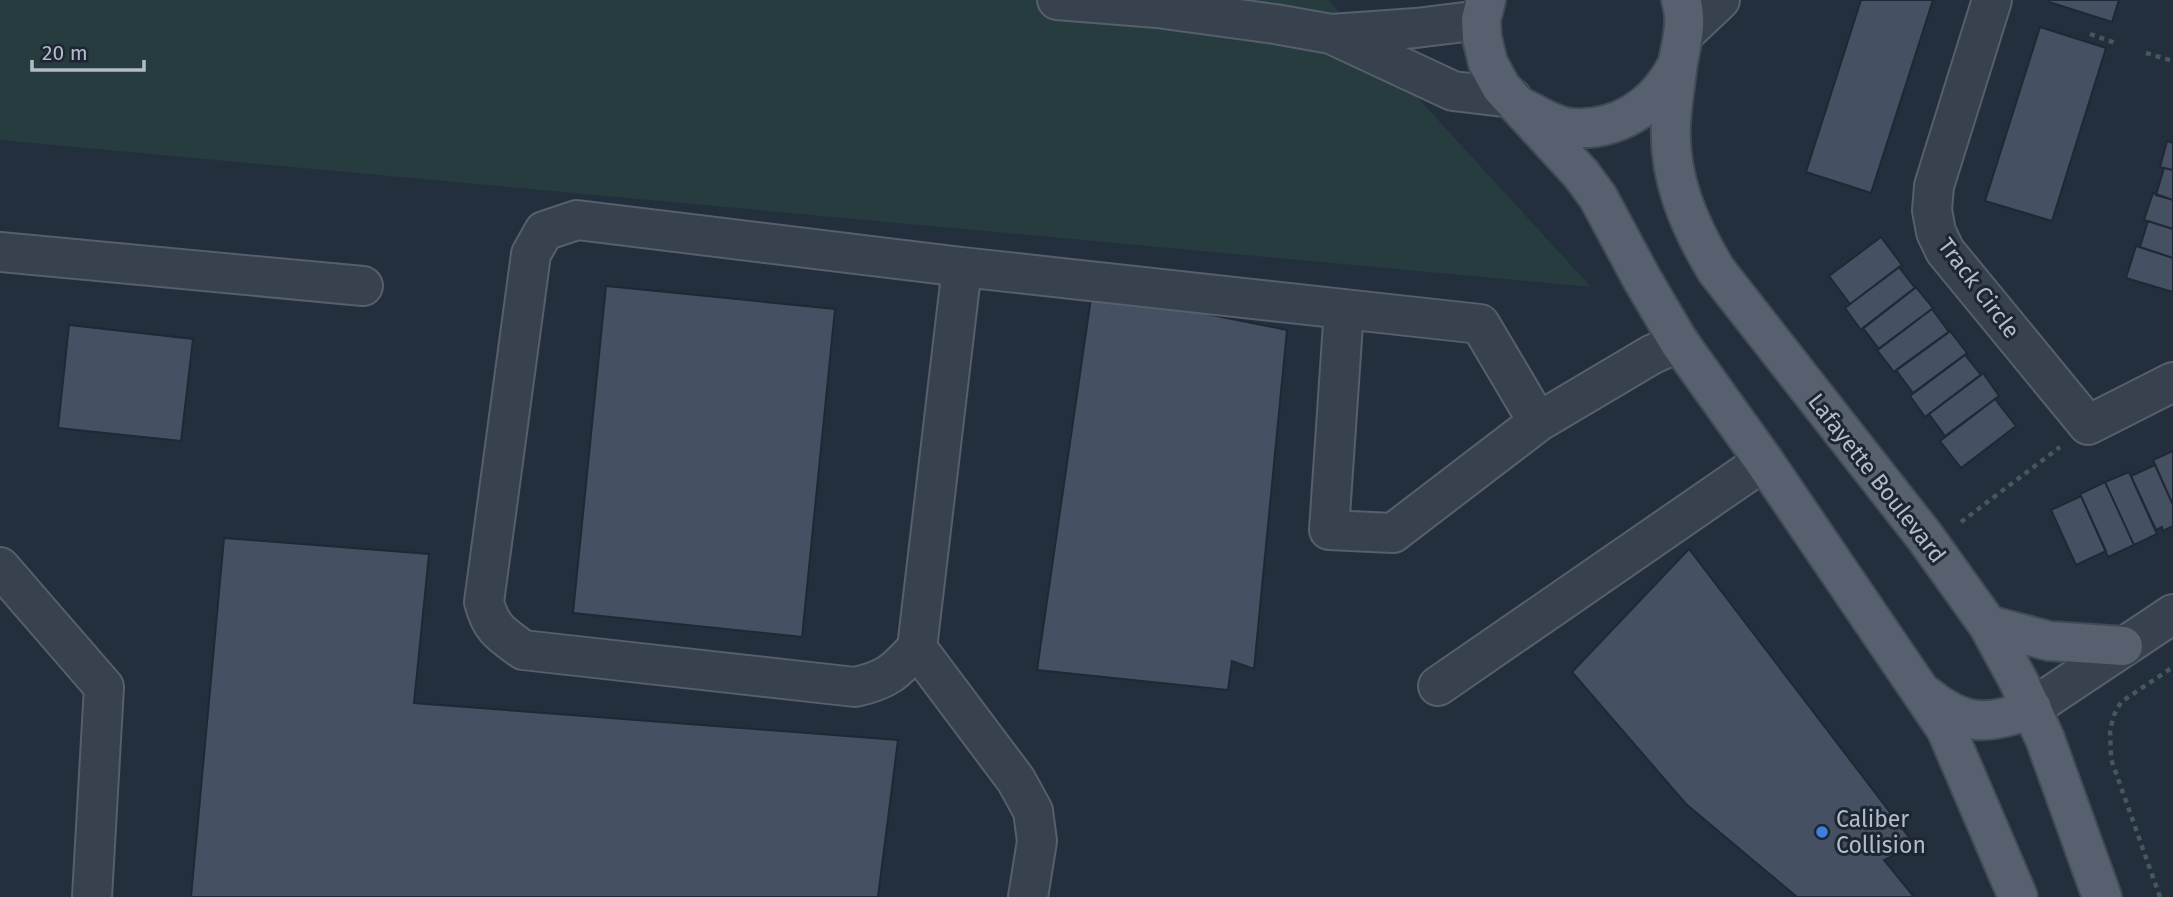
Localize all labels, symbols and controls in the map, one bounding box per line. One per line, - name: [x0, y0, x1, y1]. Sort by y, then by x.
- scale bar: [32, 28, 144, 72]
- text: 20 m: [42, 40, 88, 66]
- street label: Track Circle: [1932, 232, 2026, 344]
- street label: Lafayette Boulevard: [1802, 388, 1952, 568]
- place label: Caliber Collision: [1836, 805, 1926, 859]
- marker: Caliber Collision: [1814, 824, 1830, 840]

